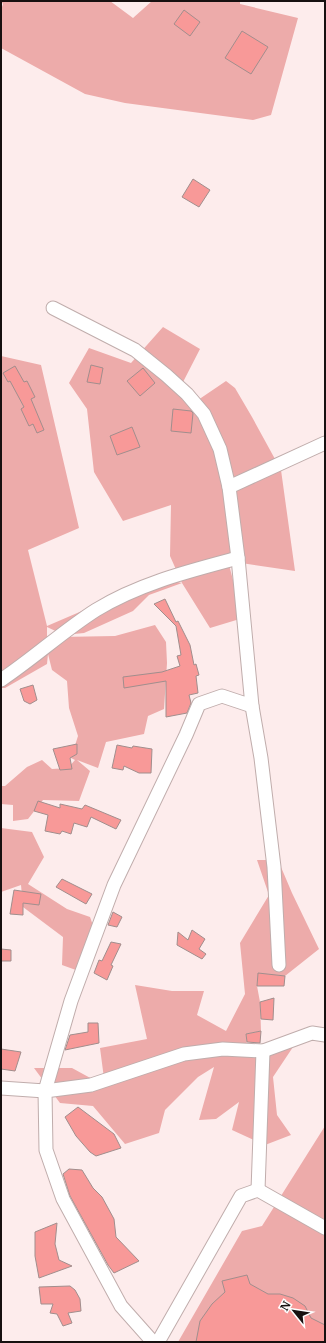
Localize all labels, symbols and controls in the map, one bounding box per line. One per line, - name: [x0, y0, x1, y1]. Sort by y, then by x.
- north arrow: [274, 1291, 314, 1331]
- text: N: [277, 1298, 294, 1313]

